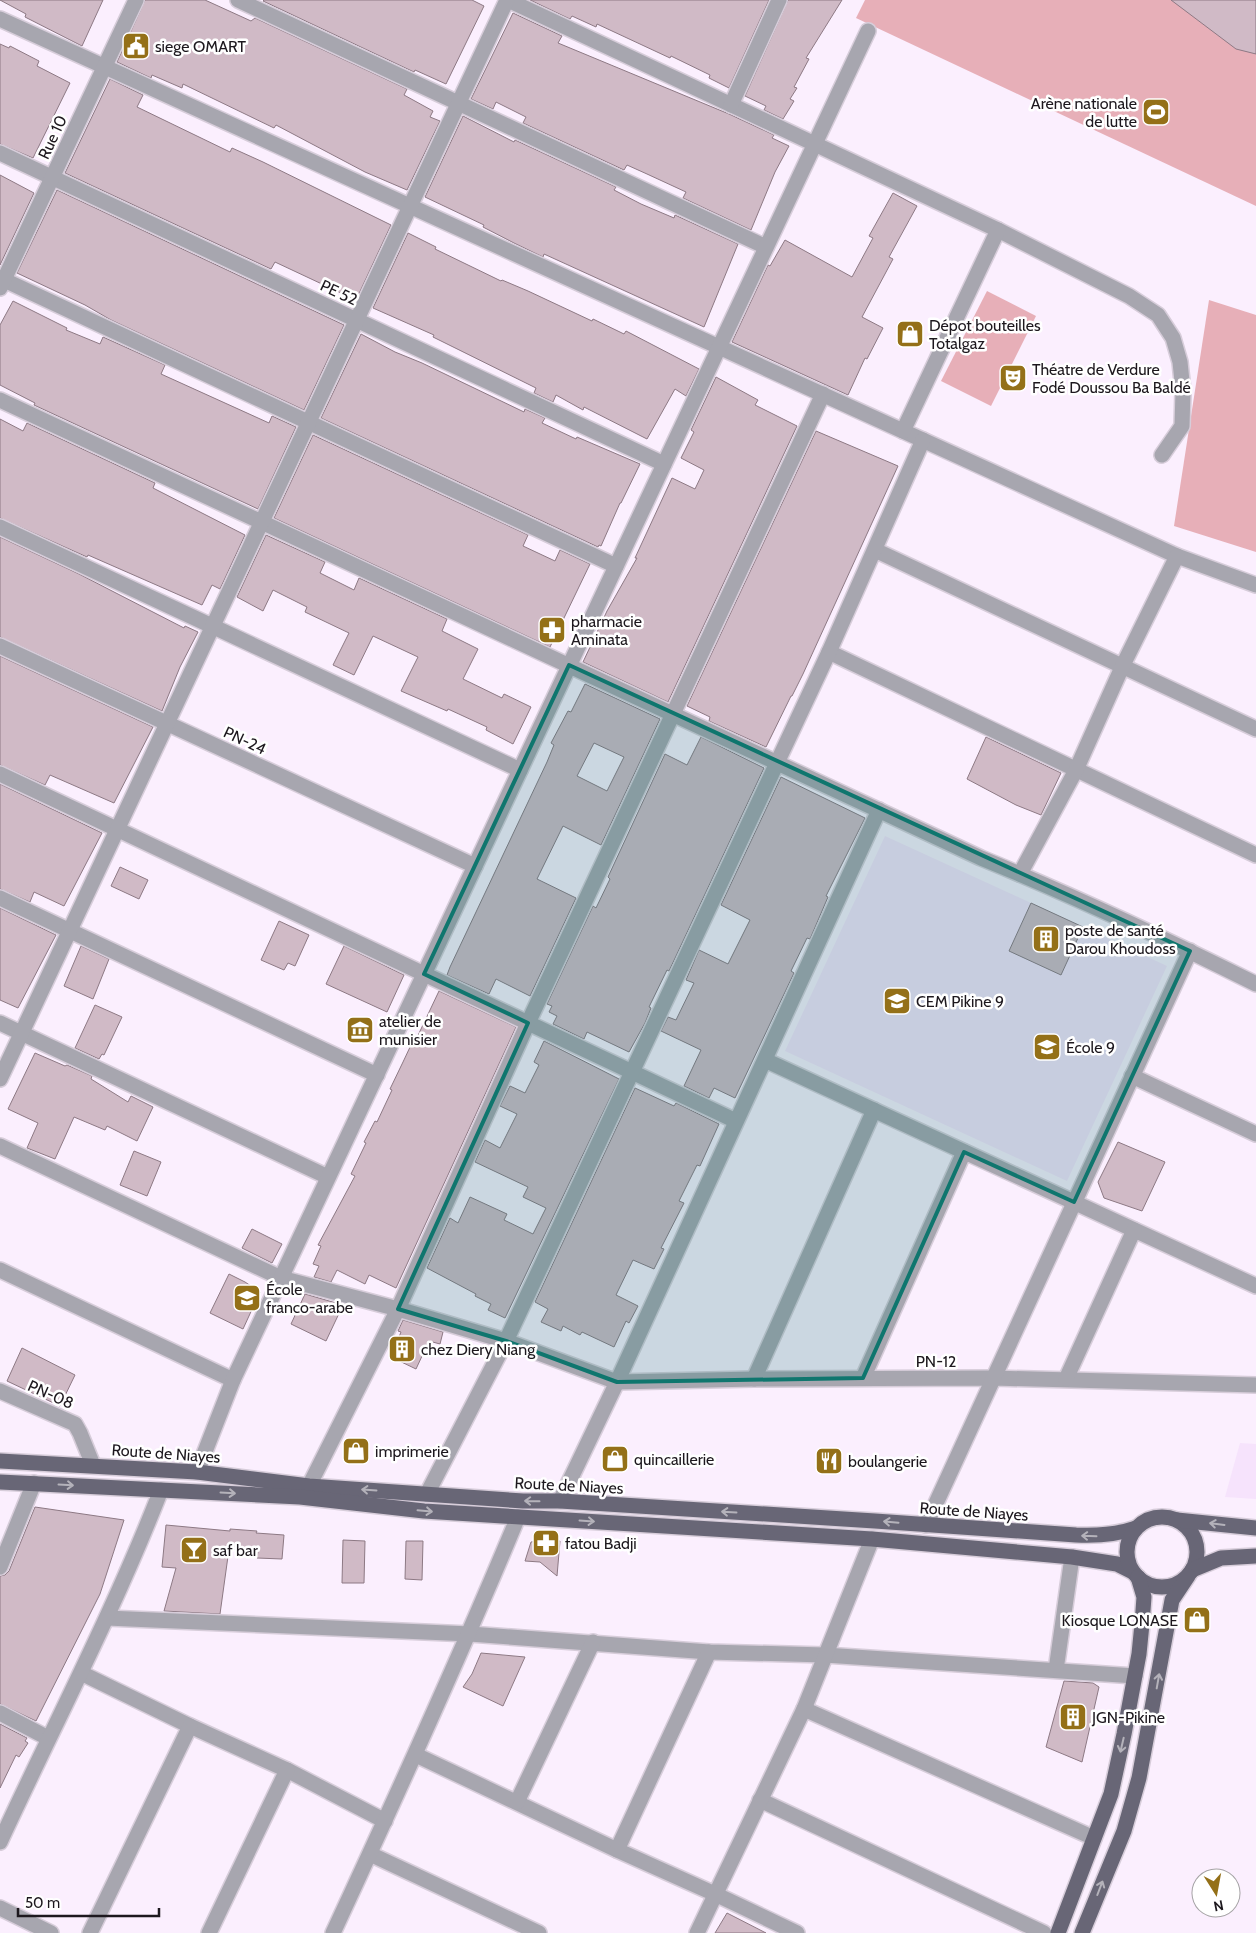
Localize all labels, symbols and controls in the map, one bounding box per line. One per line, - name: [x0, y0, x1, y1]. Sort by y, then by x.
- public building icon: siege OMART: [121, 31, 151, 61]
- place label: siege OMART: [155, 37, 246, 56]
- place label: Arène nationale de lutte: [1031, 94, 1137, 131]
- sports icon: Arène nationale de lutte: [1141, 97, 1171, 127]
- street label: Rue 10: [34, 112, 71, 162]
- street label: PE 52: [317, 276, 360, 309]
- place label: Dépot bouteilles Totalgaz: [929, 316, 1041, 353]
- shop icon: Dépot bouteilles Totalgaz: [895, 319, 925, 349]
- place label: Théatre de Verdure Fodé Doussou Ba Baldé: [1032, 360, 1191, 397]
- theatre icon: Théatre de Verdure Fodé Doussou Ba Baldé: [998, 363, 1028, 393]
- place label: pharmacie Aminata: [571, 612, 642, 649]
- pharmacy icon: pharmacie Aminata: [537, 615, 567, 645]
- street label: PN-24: [221, 722, 269, 758]
- place label: poste de santé Darou Khoudoss: [1065, 921, 1176, 958]
- building icon: poste de santé Darou Khoudoss: [1031, 924, 1061, 954]
- school or university icon: CEM Pikine 9: [882, 986, 912, 1016]
- place label: CEM Pikine 9: [916, 992, 1004, 1011]
- place label: atelier de munisier: [379, 1012, 441, 1049]
- museum icon: atelier de munisier: [345, 1015, 375, 1045]
- school or university icon: École 9: [1032, 1032, 1062, 1062]
- place label: École 9: [1066, 1038, 1115, 1057]
- place label: École franco-arabe: [266, 1280, 353, 1317]
- school or university icon: École franco-arabe: [232, 1283, 262, 1313]
- building icon: chez Diery Niang: [387, 1334, 417, 1364]
- place label: chez Diery Niang: [421, 1340, 536, 1359]
- street label: PN-12: [916, 1352, 956, 1371]
- street label: PN-08: [25, 1376, 77, 1413]
- shop icon: imprimerie: [341, 1436, 371, 1466]
- street label: Route de Niayes: [111, 1440, 221, 1467]
- place label: imprimerie: [375, 1442, 449, 1461]
- shop icon: quincaillerie: [600, 1444, 630, 1474]
- restaurant icon: boulangerie: [814, 1446, 844, 1476]
- place label: quincaillerie: [634, 1450, 714, 1469]
- place label: boulangerie: [848, 1452, 927, 1471]
- street label: Route de Niayes: [514, 1473, 624, 1498]
- one-way arrow: [58, 1480, 74, 1489]
- one-way arrow: [362, 1485, 378, 1495]
- one-way arrow: [220, 1488, 236, 1498]
- one-way arrow: [524, 1496, 540, 1506]
- street label: Route de Niayes: [919, 1498, 1029, 1525]
- one-way arrow: [417, 1506, 433, 1516]
- one-way arrow: [721, 1508, 737, 1517]
- one-way arrow: [579, 1516, 595, 1526]
- one-way arrow: [883, 1517, 899, 1527]
- one-way arrow: [1209, 1519, 1225, 1529]
- pharmacy icon: fatou Badji: [531, 1528, 561, 1558]
- one-way arrow: [1081, 1531, 1098, 1541]
- place label: fatou Badji: [565, 1534, 637, 1553]
- bar icon: saf bar: [179, 1535, 209, 1565]
- place label: saf bar: [213, 1541, 259, 1560]
- shop icon: Kiosque LONASE: [1182, 1605, 1212, 1635]
- place label: Kiosque LONASE: [1061, 1611, 1178, 1630]
- one-way arrow: [1153, 1674, 1163, 1690]
- building icon: JGN-Pikine: [1058, 1702, 1088, 1732]
- place label: JGN-Pikine: [1091, 1708, 1165, 1727]
- one-way arrow: [1117, 1737, 1126, 1753]
- north arrow: [1191, 1868, 1241, 1918]
- one-way arrow: [1096, 1880, 1105, 1896]
- scale bar: [18, 1886, 159, 1918]
- text: 50 m: [25, 1894, 60, 1912]
- text: N: [1212, 1896, 1225, 1916]

